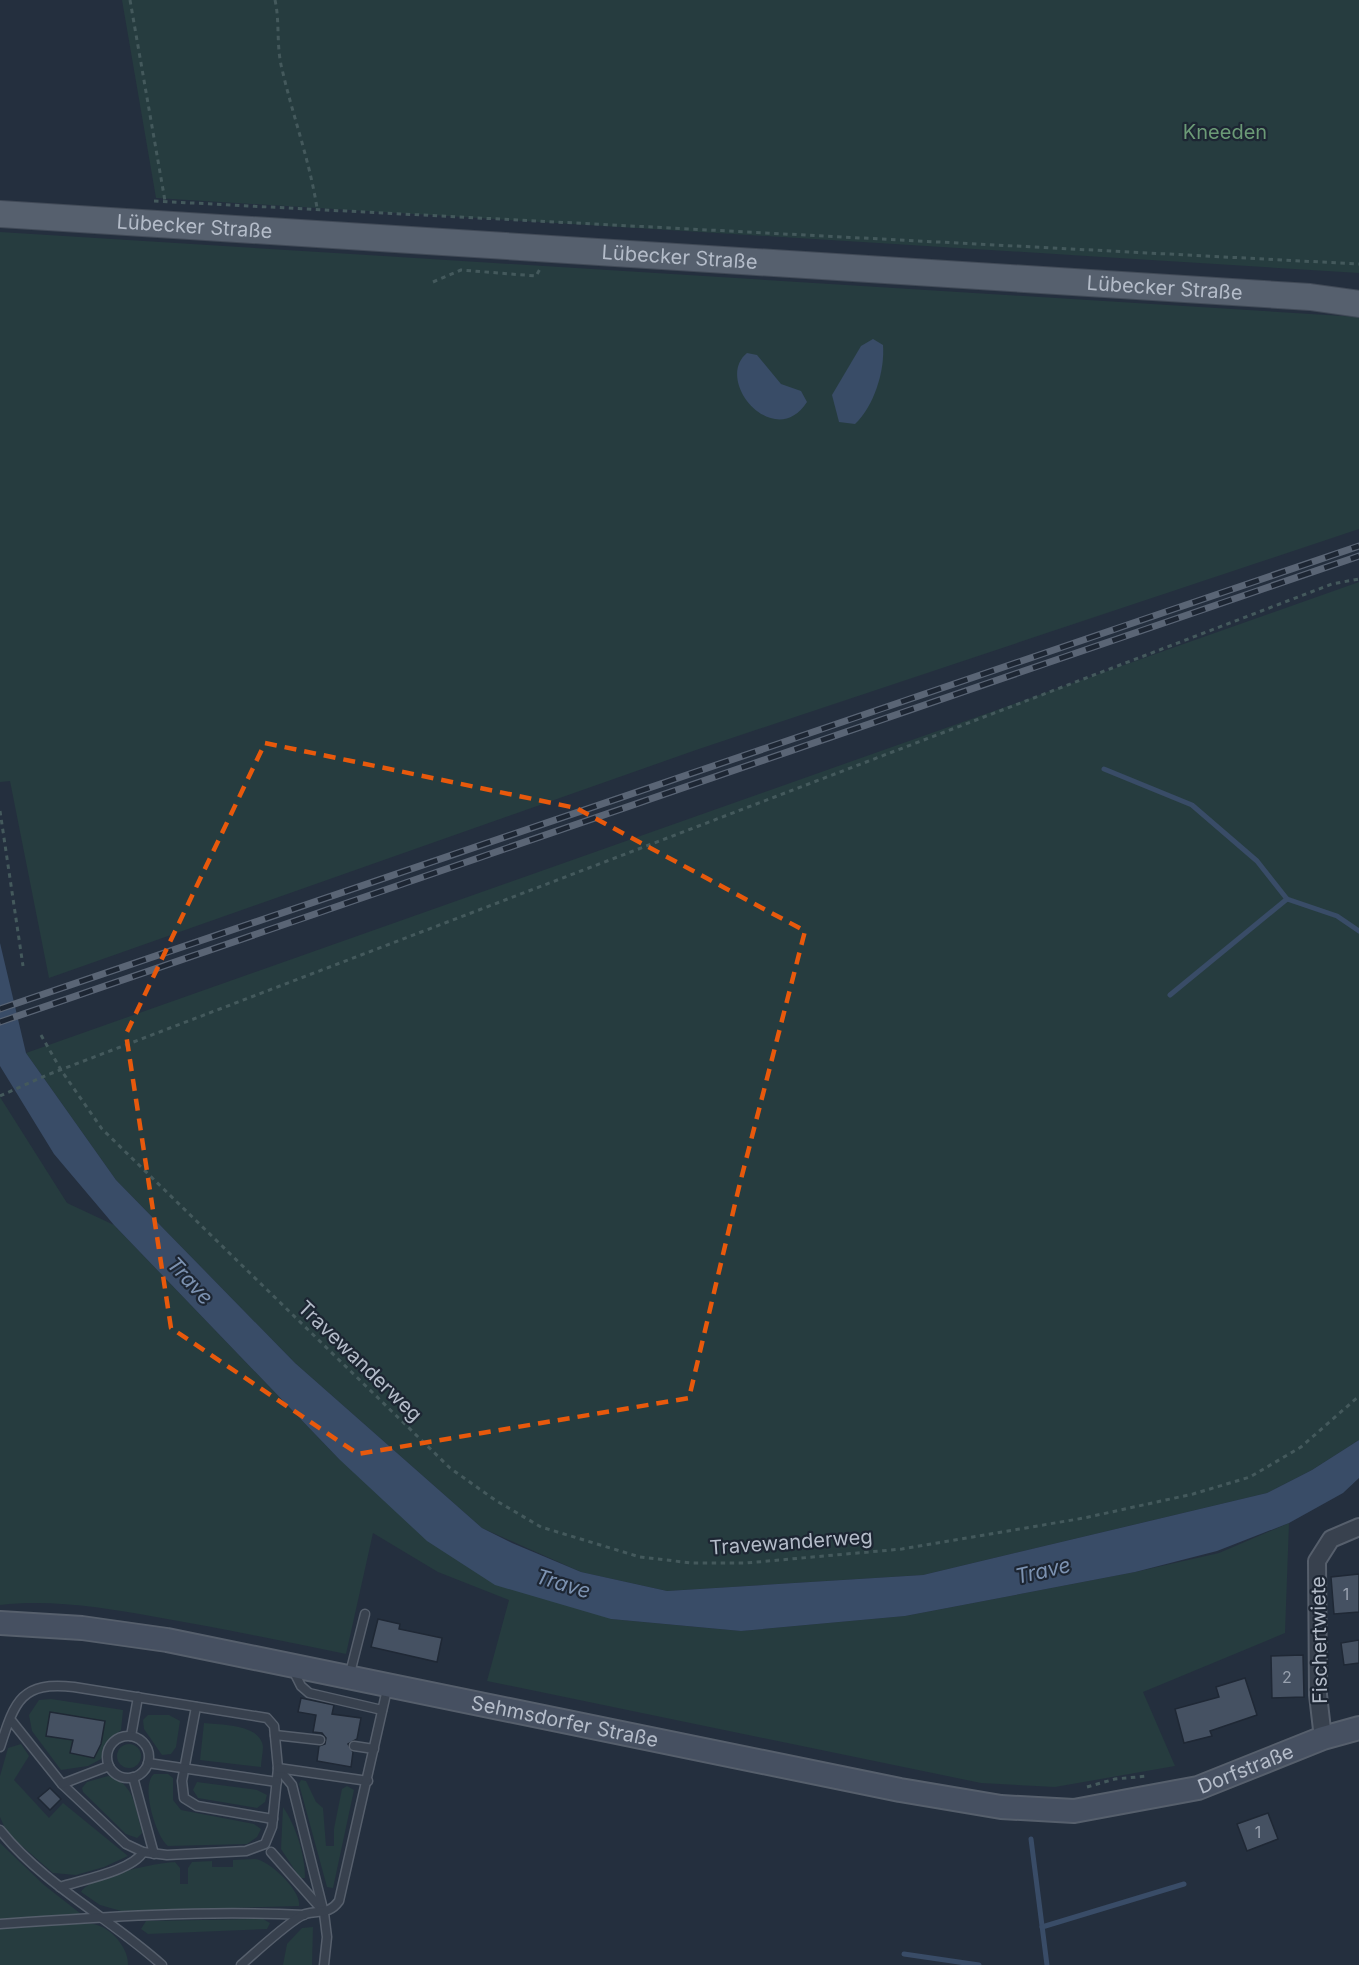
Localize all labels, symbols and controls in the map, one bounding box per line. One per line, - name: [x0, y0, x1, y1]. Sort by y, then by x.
- park label: Kneeden: [1183, 120, 1267, 144]
- street label: Lübecker Straße: [116, 209, 273, 243]
- street label: Lübecker Straße: [601, 240, 758, 274]
- street label: Lübecker Straße: [1086, 271, 1243, 305]
- water label: Trave: [162, 1252, 219, 1310]
- street label: Travewanderweg: [293, 1296, 427, 1426]
- street label: Travewanderweg: [709, 1524, 873, 1560]
- water label: Trave: [1013, 1552, 1073, 1589]
- water label: Trave: [533, 1563, 594, 1604]
- street label: Fischertwiete: [1306, 1576, 1332, 1704]
- house number: 1: [1343, 1584, 1349, 1604]
- house number: 2: [1282, 1667, 1292, 1687]
- street label: Sehmsdorfer Straße: [469, 1691, 660, 1752]
- street label: Dorfstraße: [1194, 1739, 1297, 1799]
- house number: 1: [1255, 1822, 1261, 1842]

